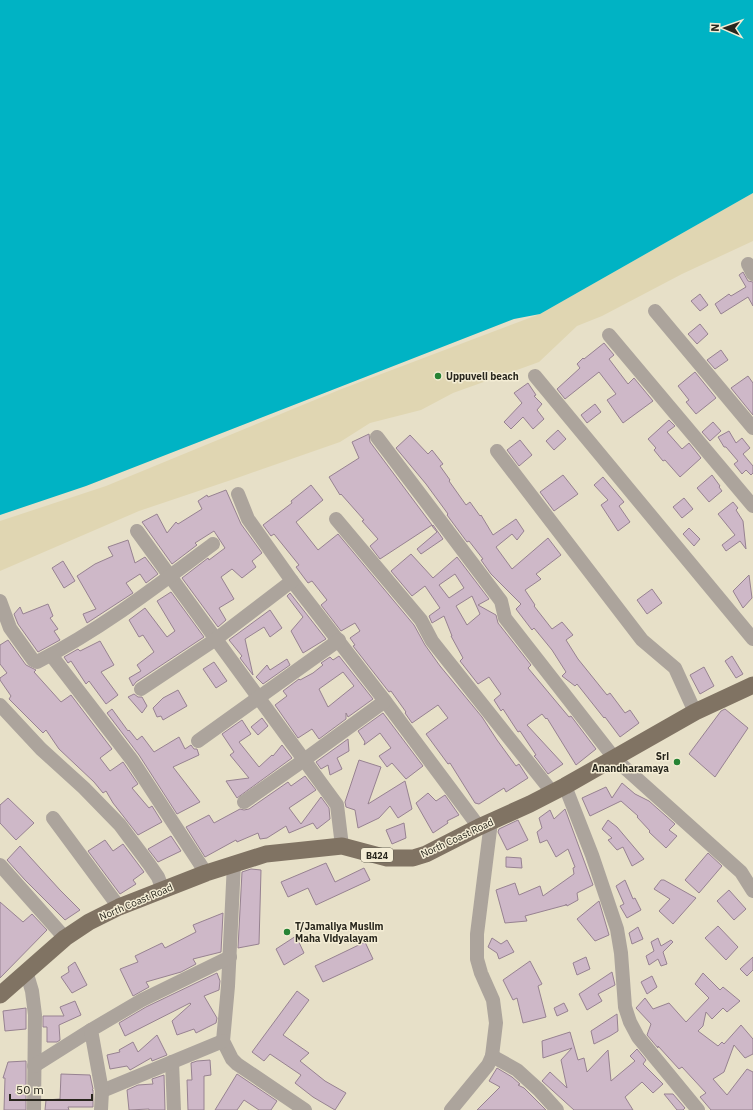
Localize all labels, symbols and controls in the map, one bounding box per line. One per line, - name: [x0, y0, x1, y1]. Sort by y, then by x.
- north arrow: [705, 8, 745, 48]
- text: N: [708, 23, 722, 32]
- place label: Uppuveli beach: [446, 370, 519, 383]
- marker: Uppuveli beach: [433, 371, 443, 381]
- place label: Sri Anandharamaya: [592, 750, 669, 775]
- marker: Sri Anandharamaya: [672, 757, 682, 767]
- street label: North Coast Road: [419, 815, 495, 861]
- road number: B424: [361, 848, 393, 862]
- street label: North Coast Road: [97, 881, 175, 923]
- place label: T/Jamaliya Muslim Maha Vidyalayam: [295, 920, 384, 945]
- marker: T/Jamaliya Muslim Maha Vidyalayam: [282, 927, 292, 937]
- scale bar: [10, 1076, 92, 1102]
- text: 50 m: [16, 1082, 44, 1097]

